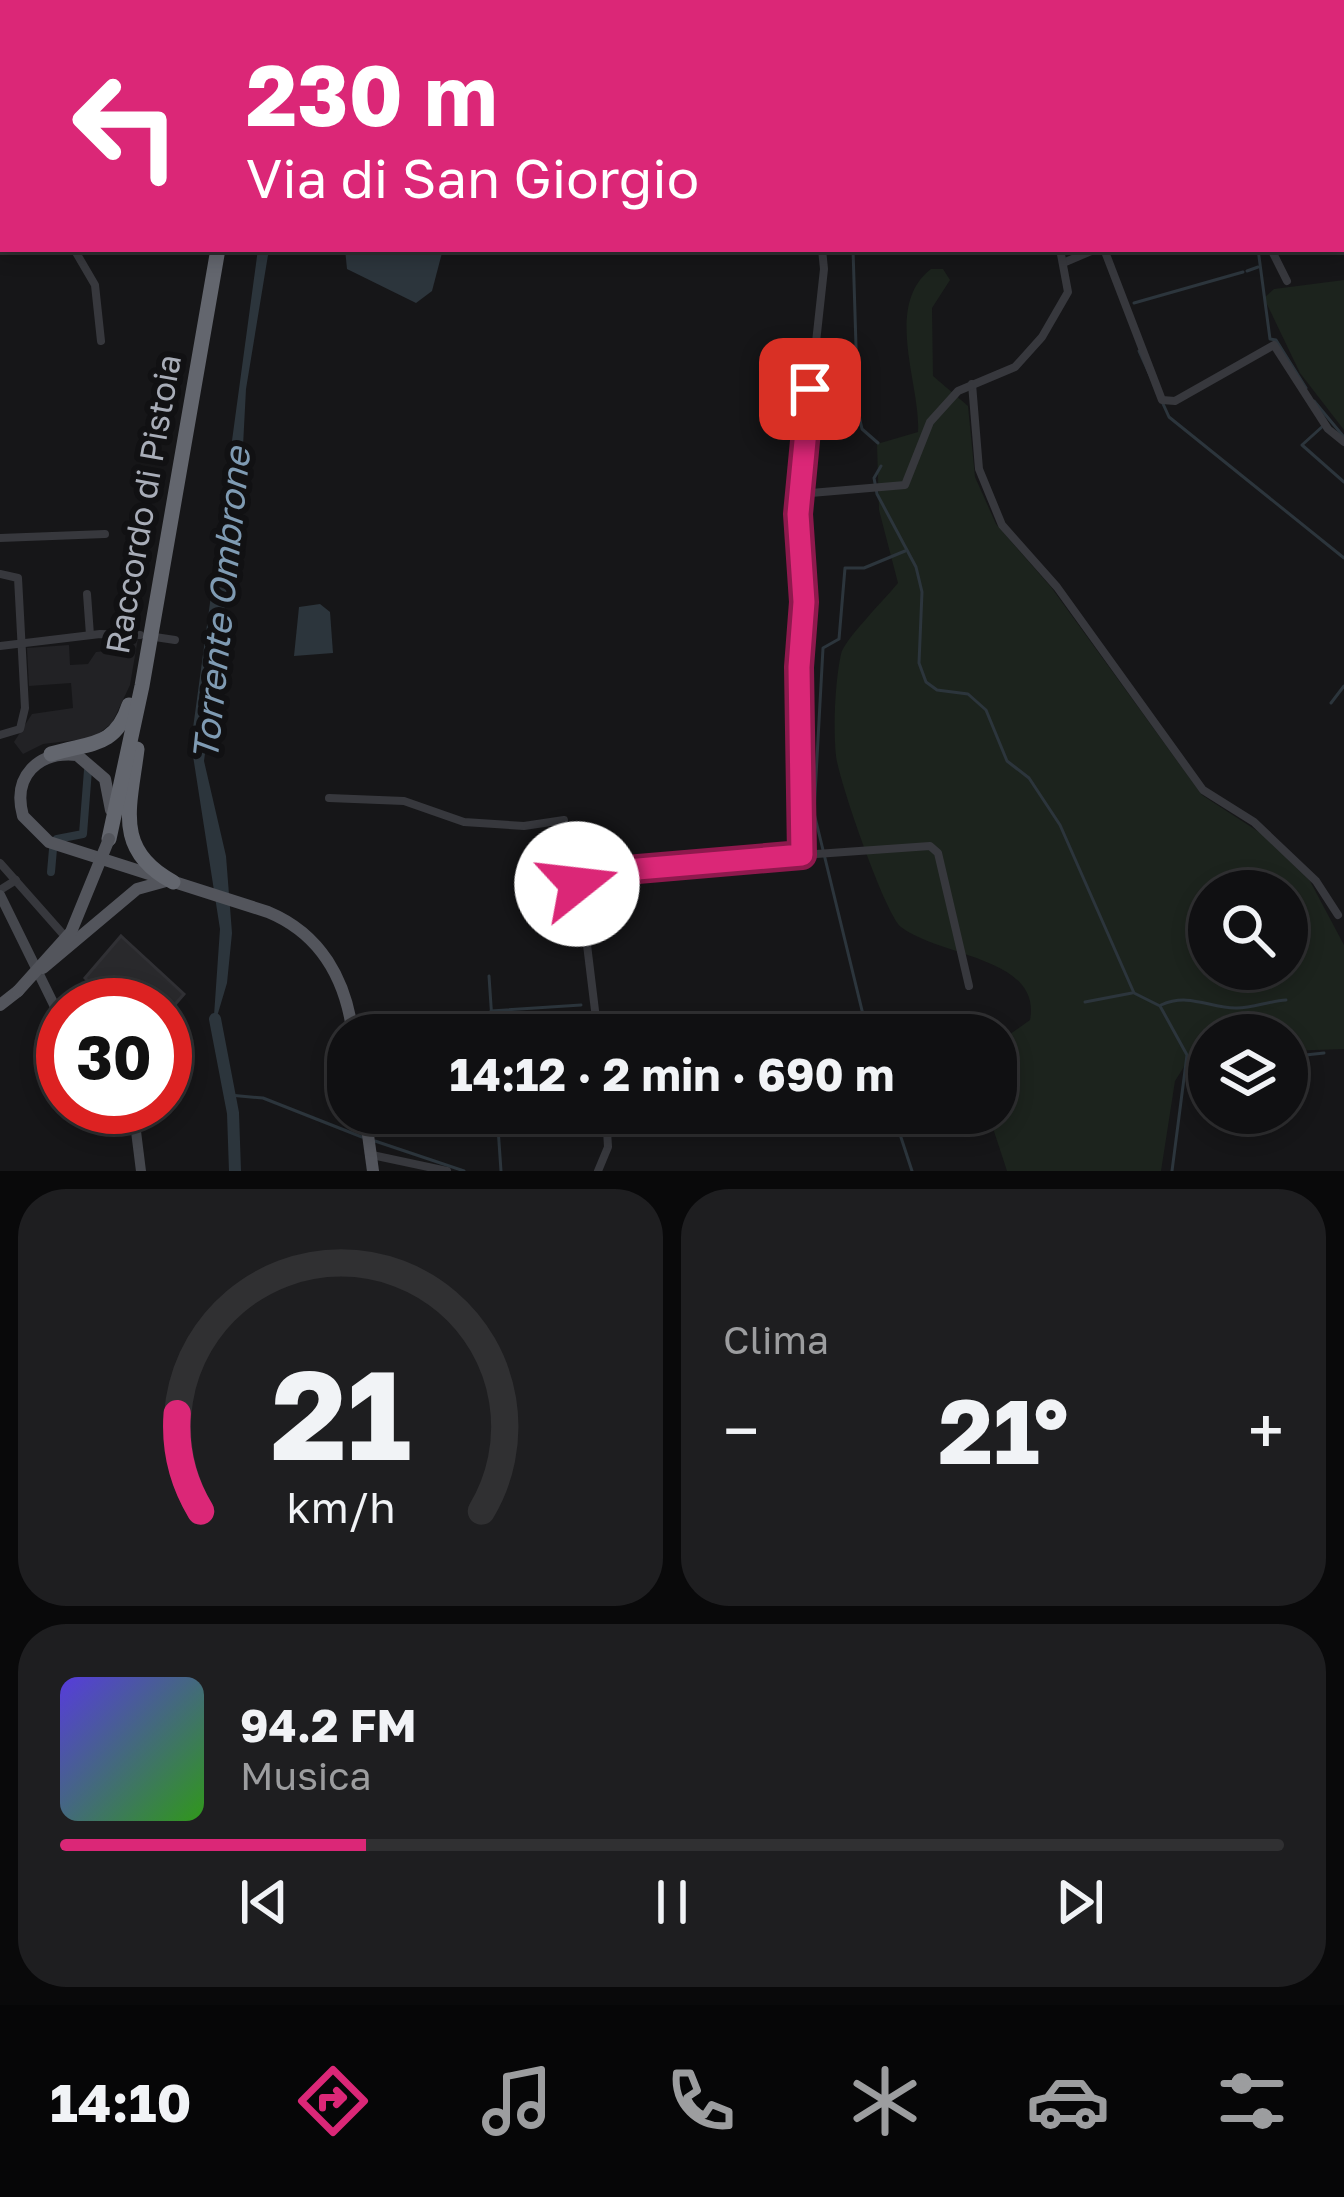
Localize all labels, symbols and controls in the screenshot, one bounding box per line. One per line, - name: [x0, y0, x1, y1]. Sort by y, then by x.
- text: 230 m: [246, 44, 498, 144]
- icon: left: [48, 48, 204, 204]
- text: Via di San Giorgio: [246, 145, 699, 210]
- pin: [759, 338, 861, 440]
- street label: Raccordo di Pistoia: [97, 351, 188, 657]
- icon: arrive: [777, 356, 843, 422]
- water label: Torrente Ombrone: [183, 443, 259, 762]
- position arrow: [514, 821, 640, 947]
- map controls: [1188, 870, 1308, 1134]
- button: search: [1188, 870, 1308, 990]
- speed limit sign: 30: [36, 978, 192, 1134]
- button: layers: [1188, 1014, 1308, 1134]
- text: 14:12 · 2 min · 690 m: [450, 1047, 894, 1101]
- text: Clima: [723, 1316, 829, 1363]
- text: 21: [270, 1338, 411, 1487]
- text: 21°: [938, 1376, 1069, 1484]
- text: −: [723, 1390, 759, 1470]
- text: +: [1248, 1390, 1284, 1470]
- text: km/h: [286, 1480, 395, 1531]
- text: 94.2 FM: [240, 1698, 417, 1752]
- text: Musica: [240, 1752, 372, 1799]
- icon: previous: [231, 1869, 297, 1935]
- icon: pause: [639, 1869, 705, 1935]
- icon: next: [1047, 1869, 1113, 1935]
- icon: directions: [291, 2059, 375, 2143]
- icon: music: [475, 2059, 559, 2143]
- icon: phone: [659, 2059, 743, 2143]
- icon: climate: [843, 2059, 927, 2143]
- icon: car: [1026, 2059, 1110, 2143]
- icon: filters: [1210, 2059, 1294, 2143]
- text: 14:10: [50, 2069, 192, 2134]

